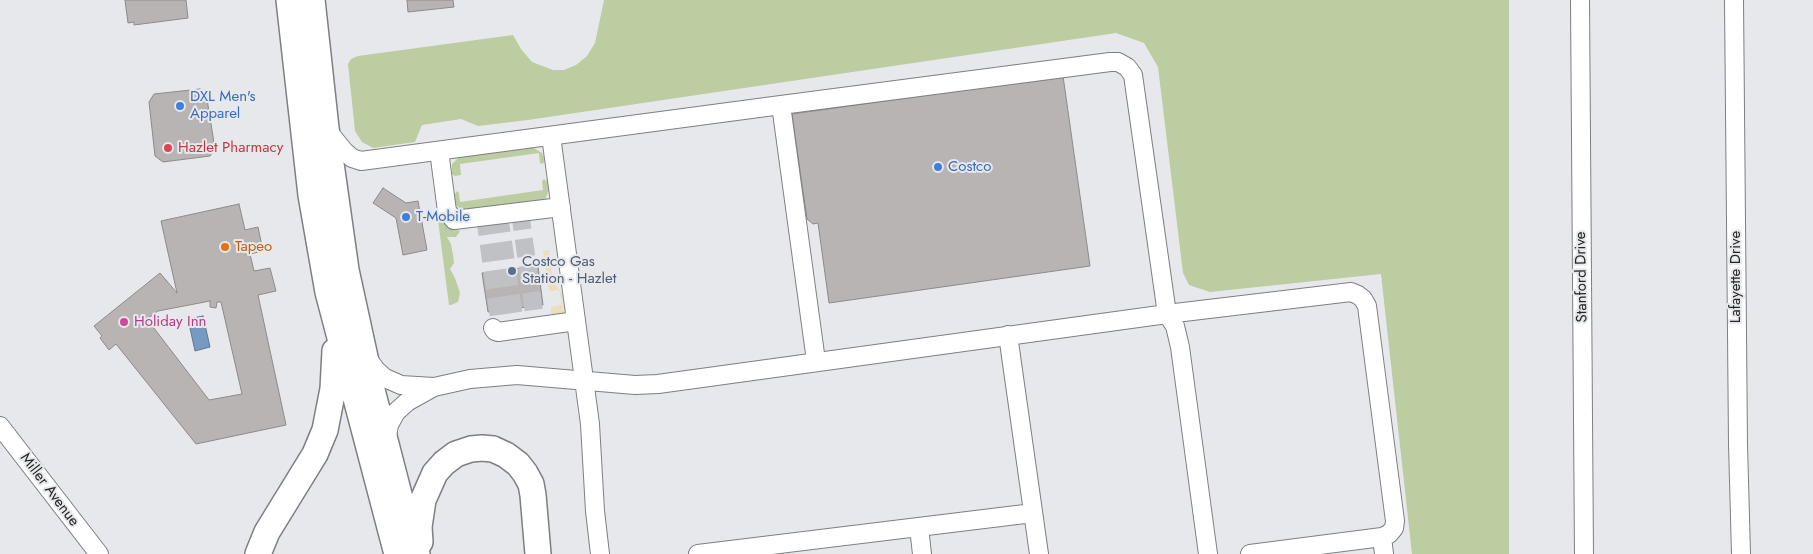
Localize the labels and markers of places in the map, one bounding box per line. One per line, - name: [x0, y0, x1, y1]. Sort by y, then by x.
- place label: DXL Men's Apparel: [190, 88, 255, 123]
- marker: DXL Men's Apparel: [174, 100, 186, 112]
- place label: Hazlet Pharmacy: [178, 139, 283, 157]
- marker: Hazlet Pharmacy: [162, 142, 174, 154]
- place label: Costco: [948, 158, 991, 176]
- marker: Costco: [932, 161, 944, 173]
- place label: T-Mobile: [416, 208, 470, 226]
- marker: T-Mobile: [400, 211, 412, 223]
- place label: Tapeo: [235, 238, 272, 256]
- marker: Tapeo: [219, 241, 231, 253]
- place label: Costco Gas Station - Hazlet: [522, 253, 616, 288]
- marker: Costco Gas Station - Hazlet: [506, 265, 518, 277]
- place label: Holiday Inn: [134, 313, 206, 331]
- marker: Holiday Inn: [118, 316, 130, 328]

